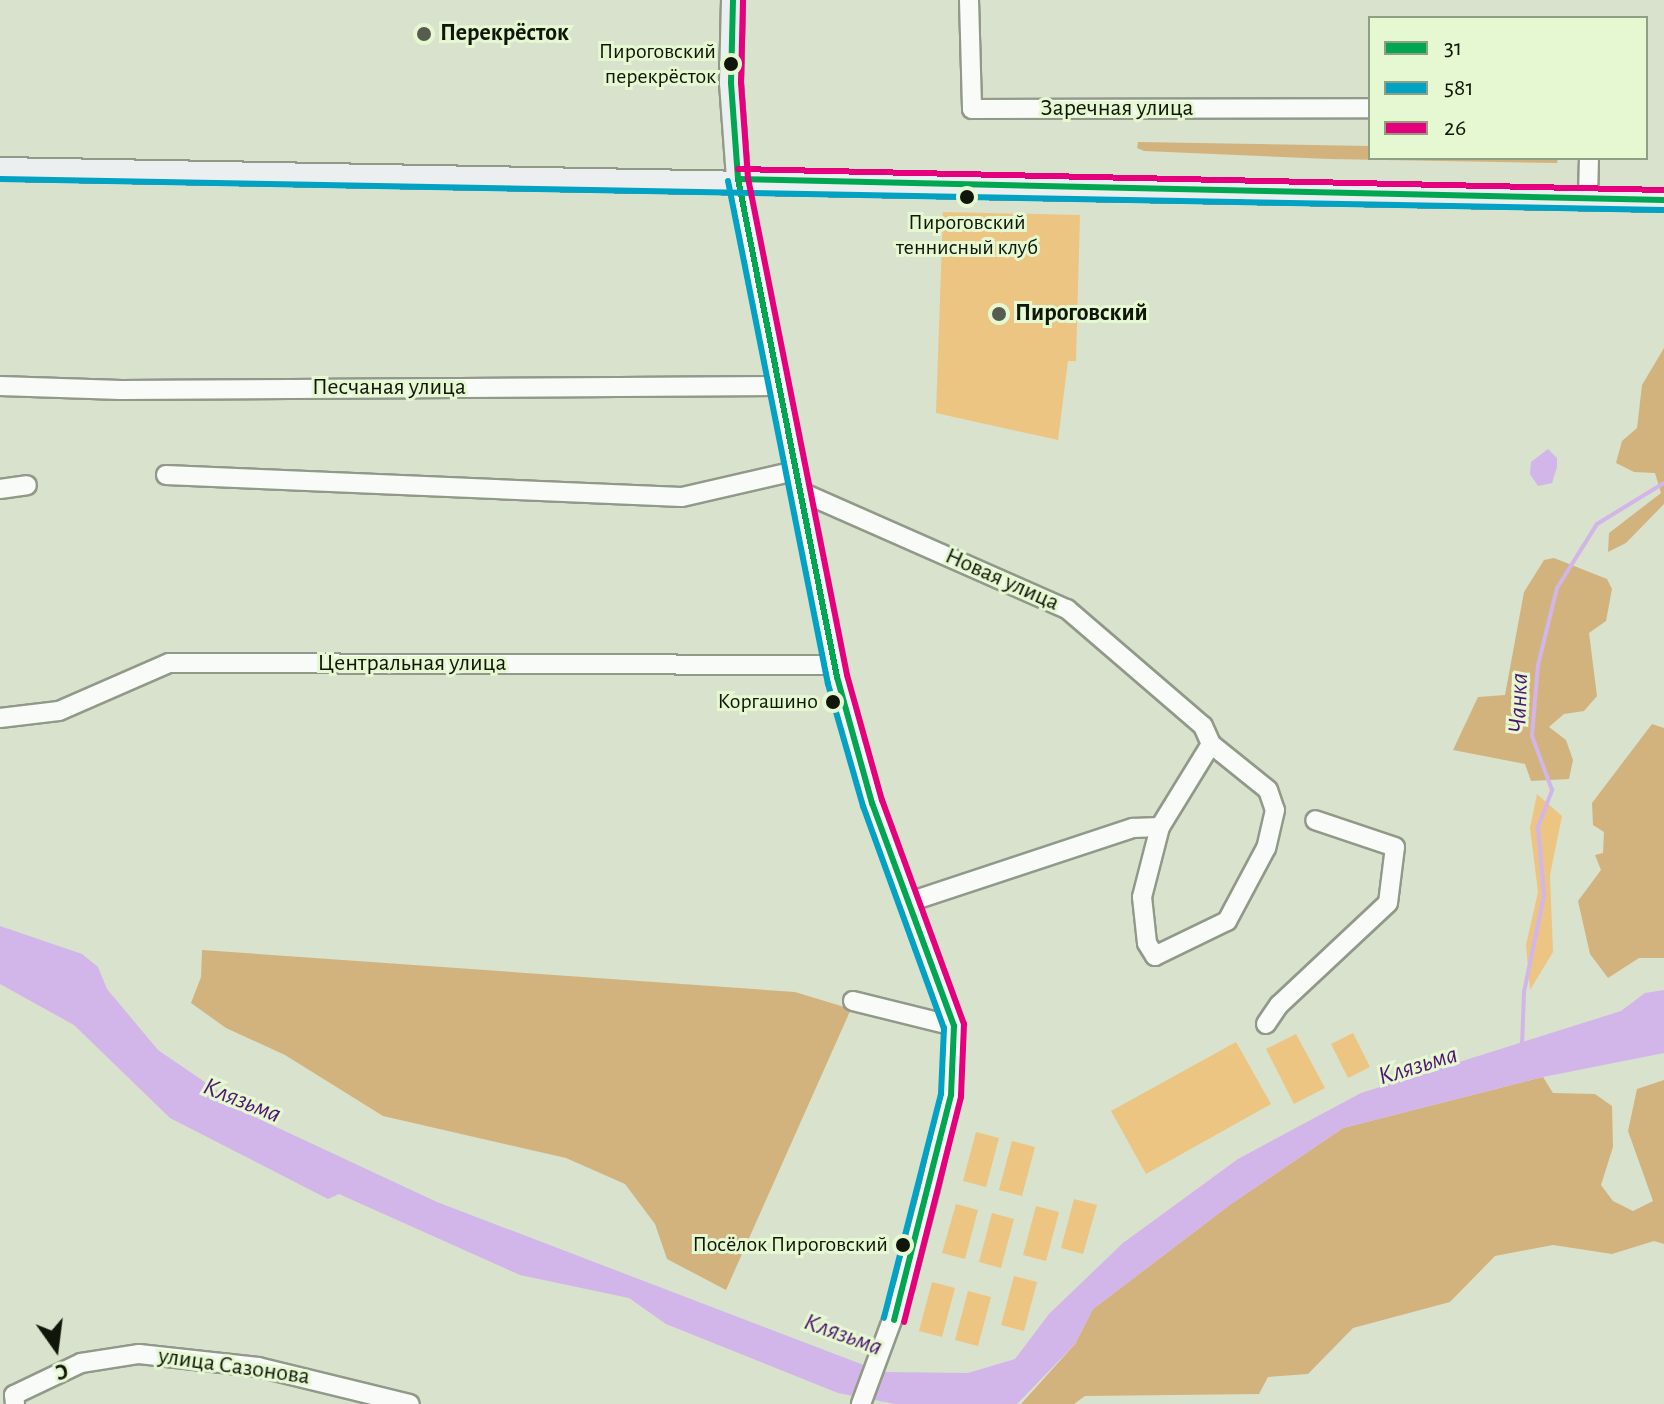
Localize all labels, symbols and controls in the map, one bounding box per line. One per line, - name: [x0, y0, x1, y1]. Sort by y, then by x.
- legend: [1368, 16, 1648, 160]
- place label: Перекрёсток: [440, 20, 569, 48]
- marker: Перекрёсток: [415, 25, 433, 43]
- text: 31: [1444, 36, 1462, 60]
- place label: Пироговский перекрёсток: [599, 38, 716, 90]
- marker: Пироговский перекрёсток: [723, 56, 739, 72]
- text: 581: [1444, 76, 1474, 100]
- street label: Заречная улица: [1040, 95, 1194, 123]
- text: 26: [1444, 116, 1466, 140]
- marker: Пироговский теннисный клуб: [959, 189, 975, 205]
- place label: Пироговский теннисный клуб: [896, 209, 1038, 260]
- place label: Пироговский: [1015, 300, 1148, 328]
- marker: Пироговский: [990, 305, 1008, 323]
- street label: Песчаная улица: [312, 374, 466, 402]
- street label: Новая улица: [940, 542, 1064, 618]
- street label: Центральная улица: [318, 650, 506, 678]
- water label: Чанка: [1502, 672, 1536, 734]
- place label: Коргашино: [717, 689, 818, 715]
- marker: Коргашино: [825, 694, 841, 710]
- water label: Клязьма: [1375, 1039, 1461, 1093]
- water label: Клязьма: [199, 1071, 285, 1131]
- place label: Посёлок Пироговский: [693, 1232, 888, 1258]
- marker: Посёлок Пироговский: [895, 1237, 911, 1253]
- water label: Клязьма: [800, 1306, 886, 1364]
- north arrow: [16, 1308, 96, 1388]
- street label: улица Сазонова: [156, 1342, 312, 1392]
- text: С: [53, 1359, 70, 1383]

